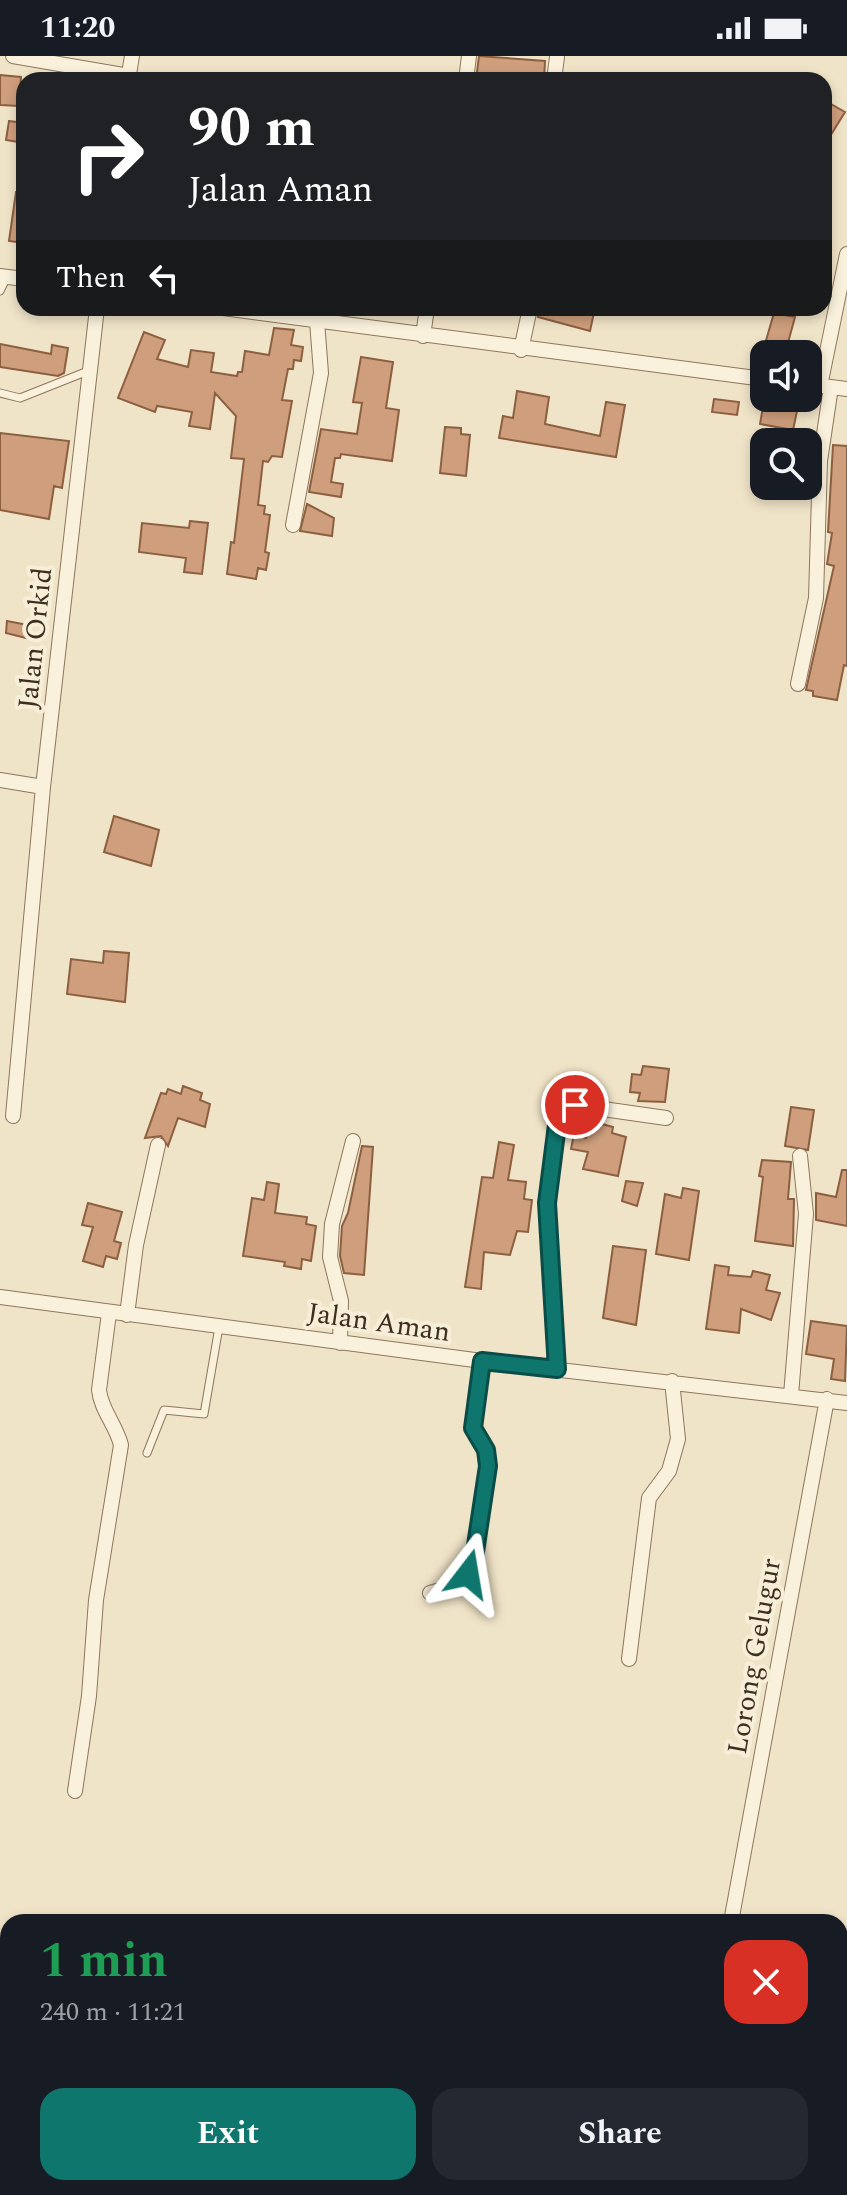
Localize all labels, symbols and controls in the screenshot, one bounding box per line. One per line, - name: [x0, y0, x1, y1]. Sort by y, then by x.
- text: 11:20: [40, 5, 115, 51]
- text: 90 m: [188, 86, 315, 171]
- icon: right: [56, 104, 160, 208]
- text: Jalan Aman: [188, 163, 373, 218]
- text: Then: [56, 255, 126, 301]
- icon: left: [142, 256, 186, 300]
- map controls: [750, 340, 822, 500]
- button: sound: [750, 340, 822, 412]
- button: search: [750, 428, 822, 500]
- street label: Jalan Orkid: [7, 565, 64, 711]
- pin: [541, 1071, 609, 1139]
- icon: arrive: [553, 1083, 597, 1127]
- street label: Jalan Aman: [305, 1291, 453, 1354]
- position arrow: [426, 1532, 510, 1616]
- street label: Lorong Gelugur: [716, 1555, 793, 1758]
- text: 1 min: [40, 1925, 168, 1998]
- button: close: [724, 1940, 808, 2024]
- text: 240 m · 11:21: [40, 1992, 186, 2032]
- button: Exit: [40, 2088, 416, 2180]
- button: Share: [432, 2088, 808, 2180]

